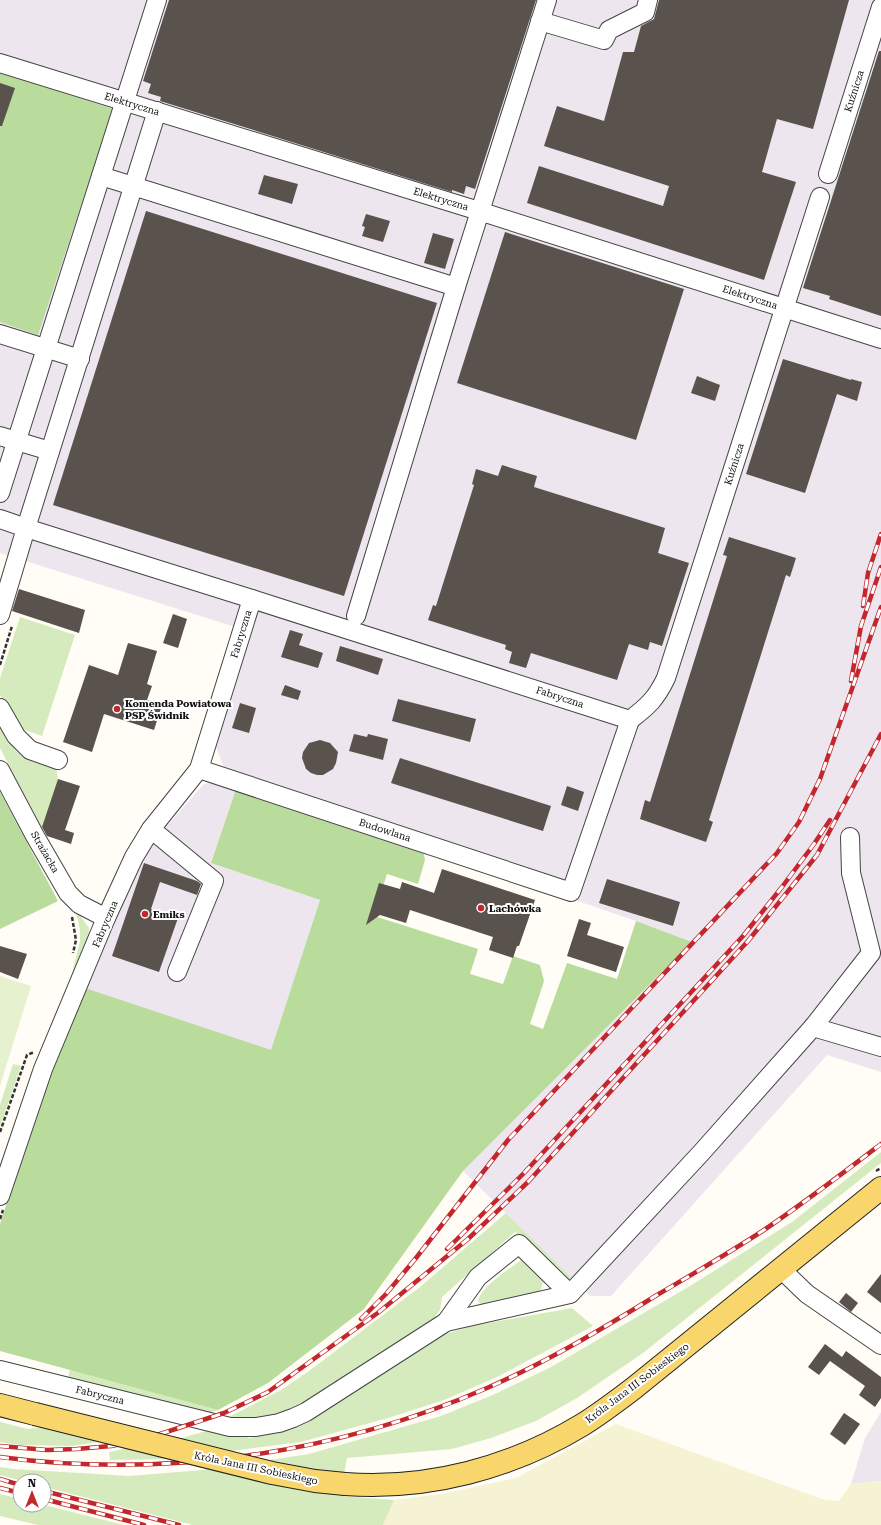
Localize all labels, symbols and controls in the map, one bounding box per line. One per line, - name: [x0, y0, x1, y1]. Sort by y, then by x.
- street label: Kuźnicza: [842, 68, 866, 113]
- street label: Elektryczna: [103, 90, 161, 118]
- street label: Elektryczna: [412, 185, 470, 213]
- street label: Elektryczna: [721, 283, 779, 311]
- street label: Kuźnicza: [722, 441, 746, 486]
- street label: Fabryczna: [228, 608, 254, 659]
- street label: Fabryczna: [535, 684, 586, 710]
- place label: Komenda Powiatowa PSP Świdnik: [125, 698, 232, 721]
- marker: Komenda Powiatowa PSP Świdnik: [112, 704, 122, 714]
- street label: Budowlana: [358, 816, 413, 844]
- street label: Strażacka: [29, 829, 62, 875]
- street label: Fabryczna: [90, 899, 120, 949]
- marker: Lachówka: [476, 903, 486, 913]
- place label: Lachówka: [489, 903, 541, 914]
- marker: Emiks: [140, 909, 150, 919]
- place label: Emiks: [153, 909, 185, 920]
- street label: Króla Jana III Sobieskiego: [583, 1341, 691, 1425]
- street label: Fabryczna: [75, 1384, 126, 1406]
- street label: Króla Jana III Sobieskiego: [193, 1449, 319, 1487]
- north arrow: [12, 1473, 52, 1513]
- text: N: [28, 1477, 37, 1490]

